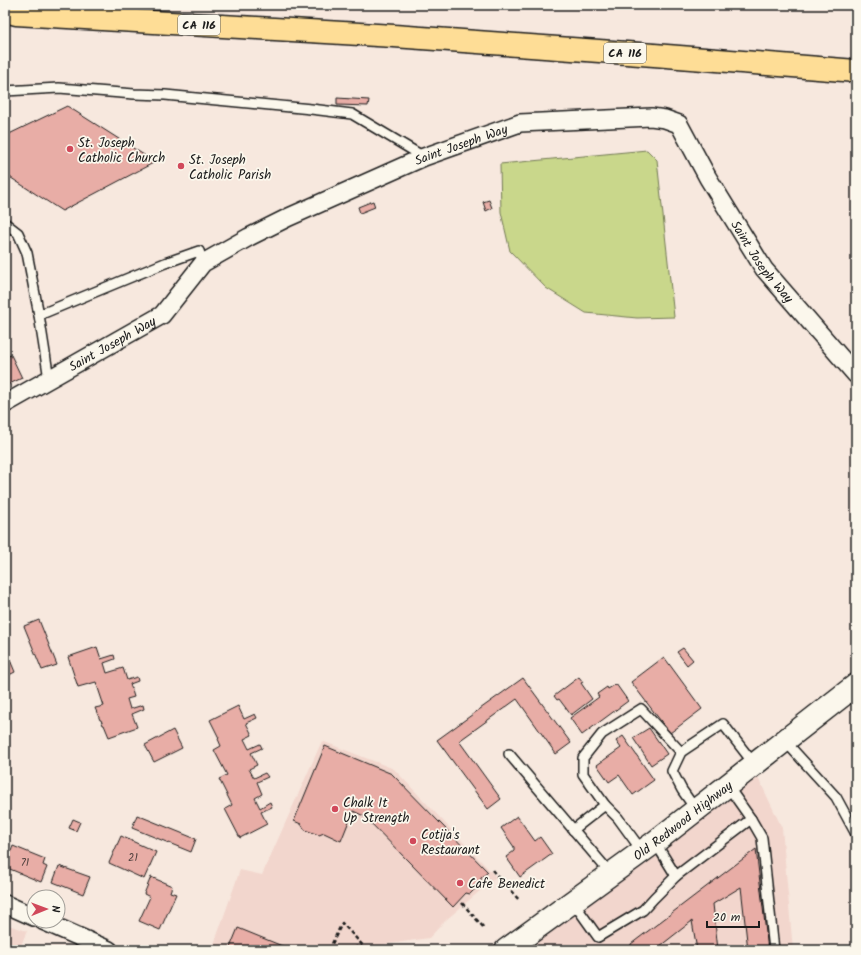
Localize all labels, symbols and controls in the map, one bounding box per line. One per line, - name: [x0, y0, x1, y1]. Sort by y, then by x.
- road number: CA 116: [178, 15, 220, 35]
- road number: CA 116: [604, 43, 646, 63]
- street label: Saint Joseph Way: [411, 119, 512, 172]
- place label: St. Joseph Catholic Church: [78, 133, 165, 169]
- marker: St. Joseph Catholic Church: [65, 144, 75, 154]
- place label: St. Joseph Catholic Parish: [189, 150, 271, 186]
- marker: St. Joseph Catholic Parish: [176, 161, 186, 171]
- street label: Saint Joseph Way: [724, 217, 799, 309]
- street label: Saint Joseph Way: [65, 311, 161, 378]
- street label: Old Redwood Highway: [629, 776, 738, 867]
- place label: Chalk It Up Strength: [343, 793, 409, 829]
- marker: Chalk It Up Strength: [330, 804, 340, 814]
- place label: Cotija's Restaurant: [421, 825, 481, 861]
- marker: Cotija's Restaurant: [408, 836, 418, 846]
- house number: 21: [128, 849, 138, 867]
- house number: 71: [21, 854, 29, 872]
- place label: Cafe Benedict: [468, 874, 546, 895]
- marker: Cafe Benedict: [455, 878, 465, 888]
- north arrow: [26, 889, 66, 929]
- scale bar: [707, 903, 759, 929]
- text: N: [46, 905, 64, 913]
- text: 20 m: [713, 908, 741, 927]

